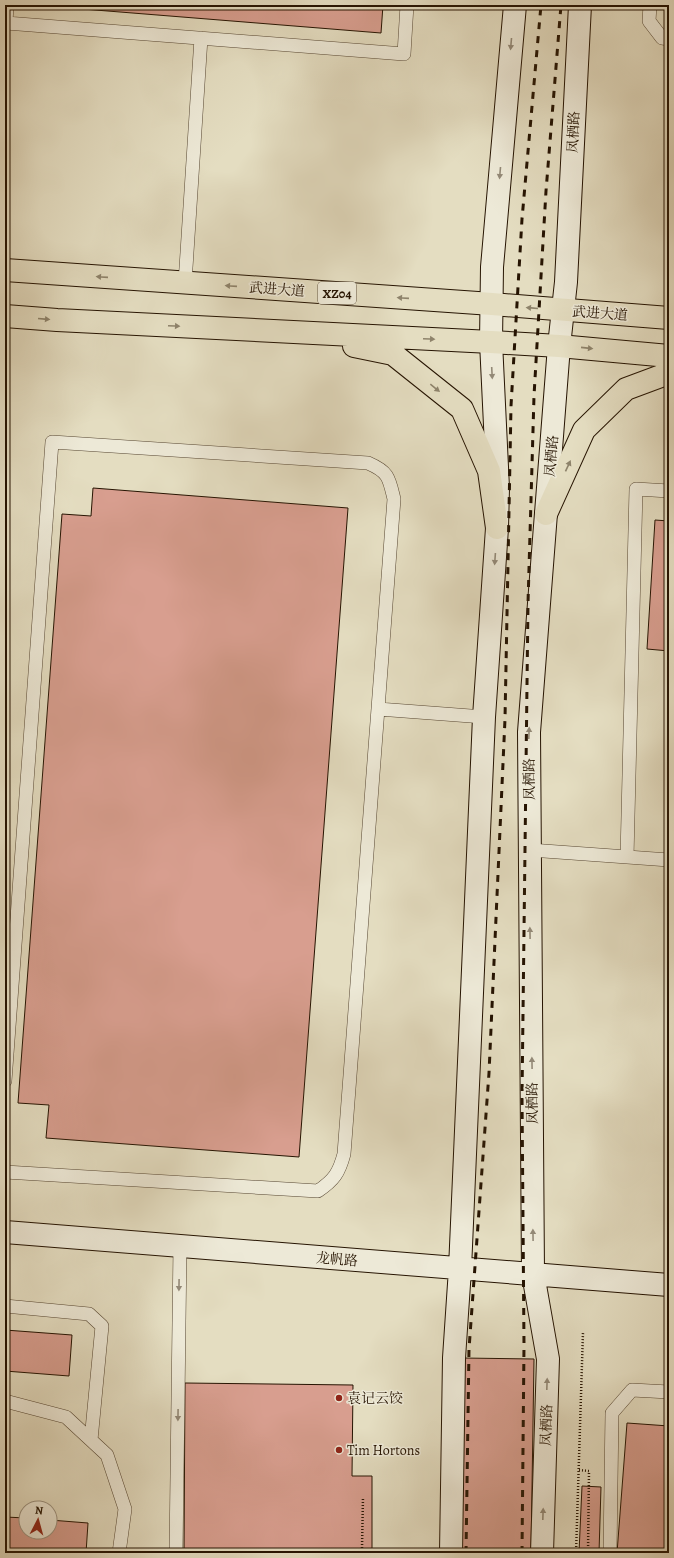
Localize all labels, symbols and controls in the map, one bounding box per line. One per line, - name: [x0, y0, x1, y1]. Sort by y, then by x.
- one-way arrow: [508, 38, 515, 50]
- street label: 凤栖路: [563, 111, 584, 153]
- one-way arrow: [497, 167, 504, 179]
- one-way arrow: [96, 273, 108, 280]
- street label: 武进大道: [248, 278, 306, 301]
- road number: XZ04: [318, 282, 356, 304]
- one-way arrow: [224, 283, 237, 289]
- one-way arrow: [397, 294, 409, 301]
- street label: 武进大道: [571, 302, 629, 325]
- one-way arrow: [526, 304, 538, 311]
- one-way arrow: [38, 316, 50, 322]
- one-way arrow: [168, 323, 181, 329]
- one-way arrow: [423, 335, 435, 342]
- one-way arrow: [581, 345, 593, 352]
- one-way arrow: [489, 367, 496, 379]
- one-way arrow: [429, 383, 440, 392]
- street label: 凤栖路: [540, 434, 563, 478]
- one-way arrow: [565, 461, 571, 472]
- one-way arrow: [491, 553, 498, 565]
- one-way arrow: [526, 726, 532, 739]
- street label: 凤栖路: [520, 758, 539, 800]
- one-way arrow: [527, 927, 534, 939]
- one-way arrow: [529, 1056, 535, 1069]
- street label: 凤栖路: [523, 1082, 542, 1124]
- one-way arrow: [530, 1228, 536, 1241]
- street label: 龙帆路: [315, 1248, 359, 1271]
- one-way arrow: [176, 1279, 182, 1292]
- one-way arrow: [544, 1377, 550, 1390]
- place label: 袁记云饺: [347, 1389, 403, 1408]
- marker: 袁记云饺: [334, 1393, 344, 1403]
- street label: 凤栖路: [536, 1404, 557, 1446]
- one-way arrow: [175, 1409, 181, 1422]
- place label: Tim Hortons: [347, 1441, 420, 1460]
- marker: Tim Hortons: [334, 1445, 344, 1455]
- north arrow: [18, 1500, 58, 1540]
- text: N: [34, 1503, 44, 1518]
- one-way arrow: [540, 1508, 547, 1520]

